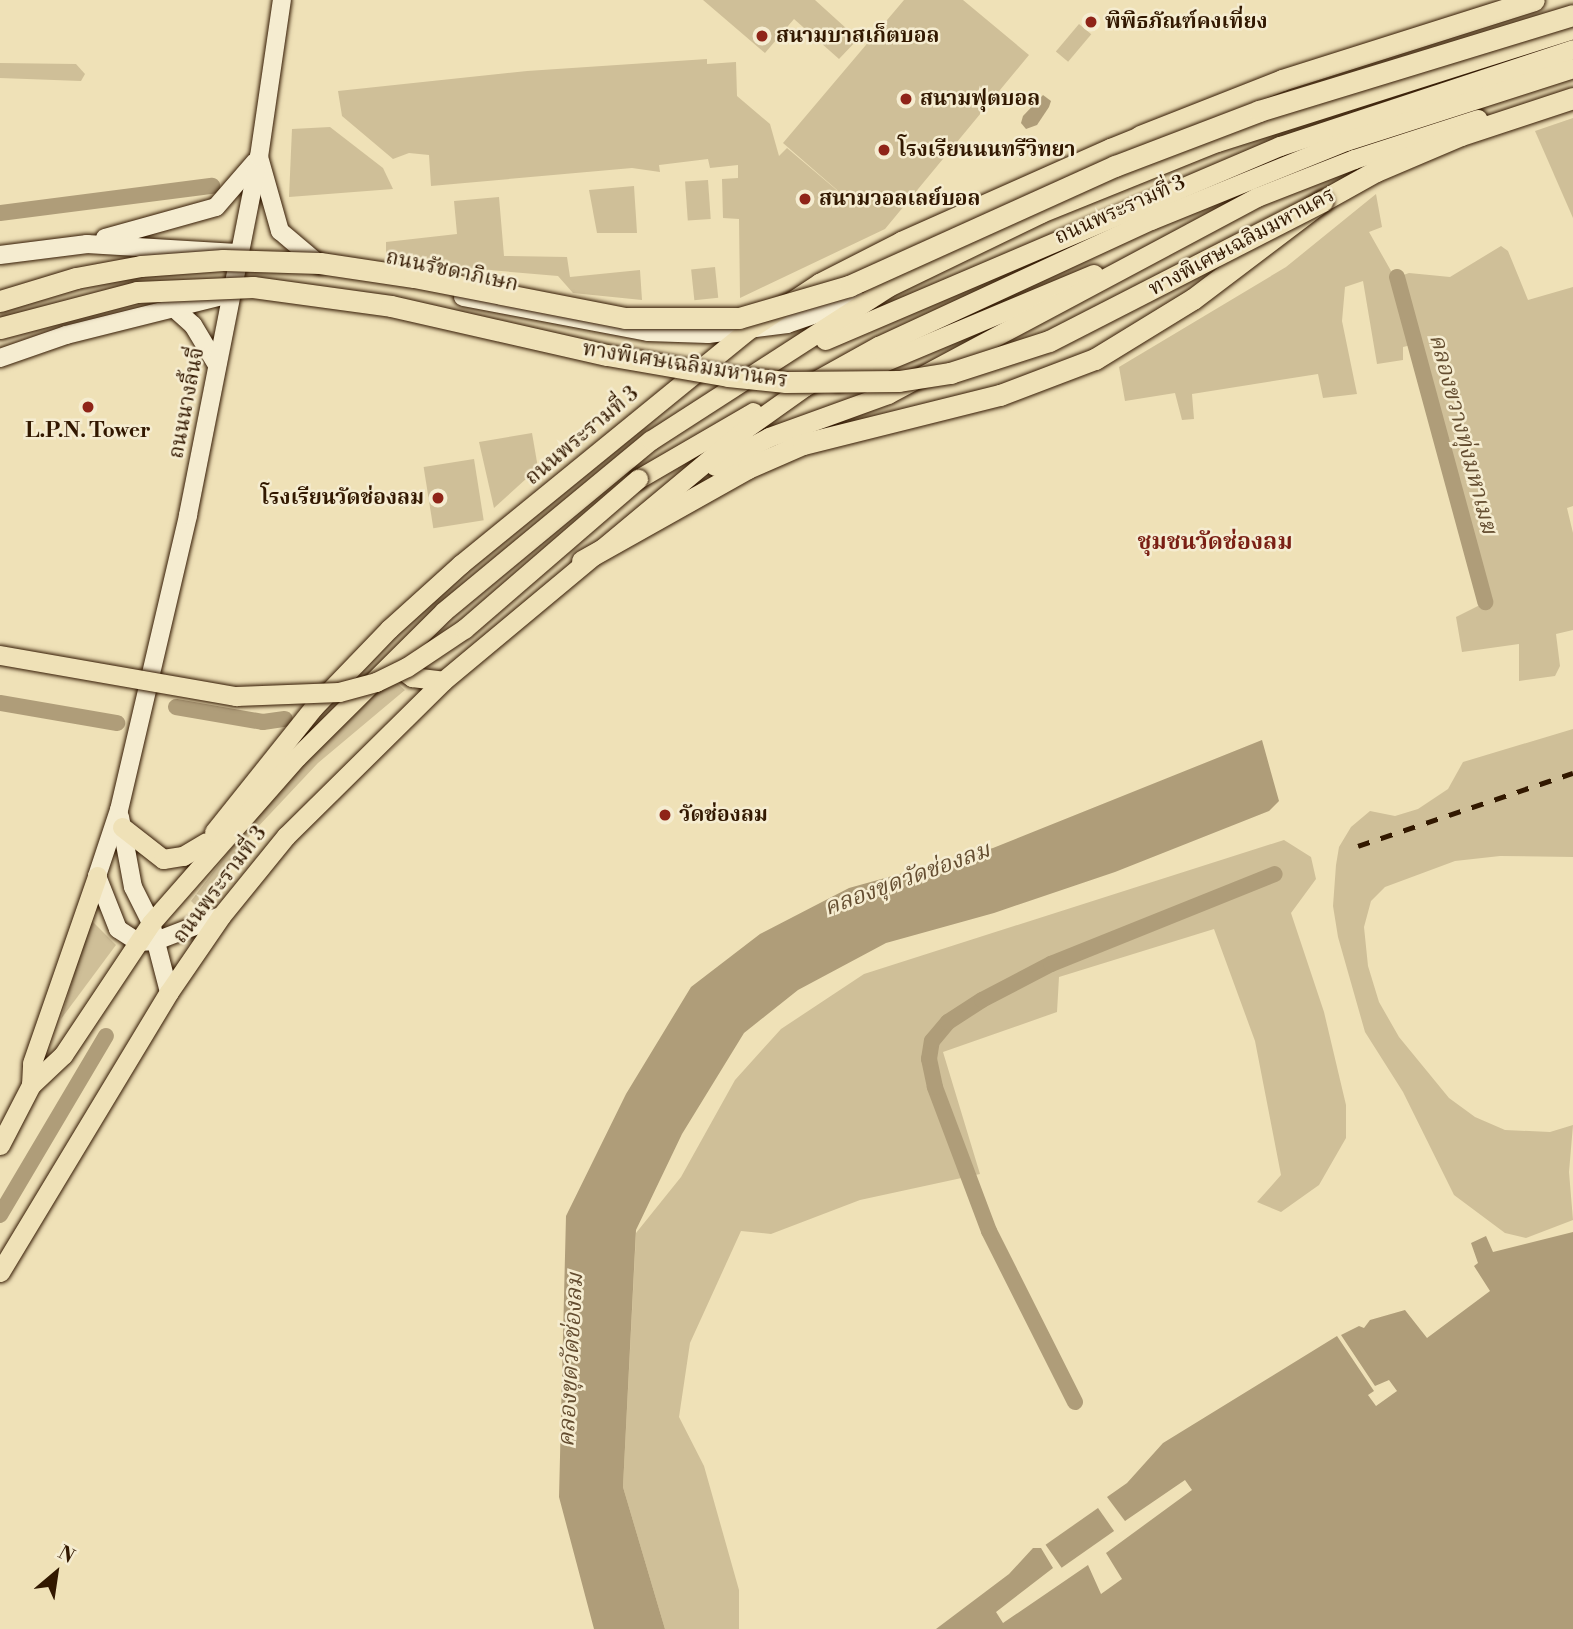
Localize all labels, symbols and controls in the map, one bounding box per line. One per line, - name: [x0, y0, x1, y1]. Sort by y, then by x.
- place label: พิพิธภัณฑ์คงเที่ยง: [1105, 9, 1267, 35]
- marker: พิพิธภัณฑ์คงเที่ยง: [1083, 14, 1099, 30]
- place label: สนามบาสเก็ตบอล: [776, 23, 939, 49]
- marker: สนามบาสเก็ตบอล: [754, 28, 770, 44]
- place label: สนามฟุตบอล: [920, 86, 1040, 112]
- marker: สนามฟุตบอล: [898, 91, 914, 107]
- place label: โรงเรียนนนทรีวิทยา: [898, 137, 1076, 163]
- marker: โรงเรียนนนทรีวิทยา: [876, 142, 892, 158]
- street label: ถนนพระรามที่ 3: [1051, 170, 1189, 250]
- street label: ทางพิเศษเฉลิมมหานคร: [1145, 182, 1339, 302]
- place label: สนามวอลเลย์บอล: [819, 186, 981, 212]
- marker: สนามวอลเลย์บอล: [797, 191, 813, 207]
- street label: ถนนรัชดาภิเษก: [383, 245, 521, 297]
- water label: คลองขวางทุ่งมหาเมฆ: [1423, 331, 1503, 537]
- street label: ทางพิเศษเฉลิมมหานคร: [581, 336, 789, 394]
- street label: ถนนนางลิ้นจี่: [164, 345, 210, 461]
- street label: ถนนพระรามที่ 3: [520, 381, 644, 491]
- marker: L.P.N. Tower: [80, 399, 96, 415]
- place label: L.P.N. Tower: [25, 418, 151, 444]
- place label: โรงเรียนวัดช่องลม: [261, 485, 424, 511]
- marker: โรงเรียนวัดช่องลม: [430, 490, 446, 506]
- district label: ชุมชนวัดช่องลม: [1137, 528, 1293, 556]
- place label: วัดช่องลม: [679, 802, 768, 828]
- marker: วัดช่องลม: [657, 807, 673, 823]
- street label: ถนนพระรามที่ 3: [168, 821, 272, 949]
- water label: คลองขุดวัดช่องลม: [820, 836, 994, 922]
- water label: คลองขุดวัดช่องลม: [553, 1272, 589, 1448]
- north arrow: [21, 1538, 91, 1608]
- text: N: [54, 1540, 79, 1569]

